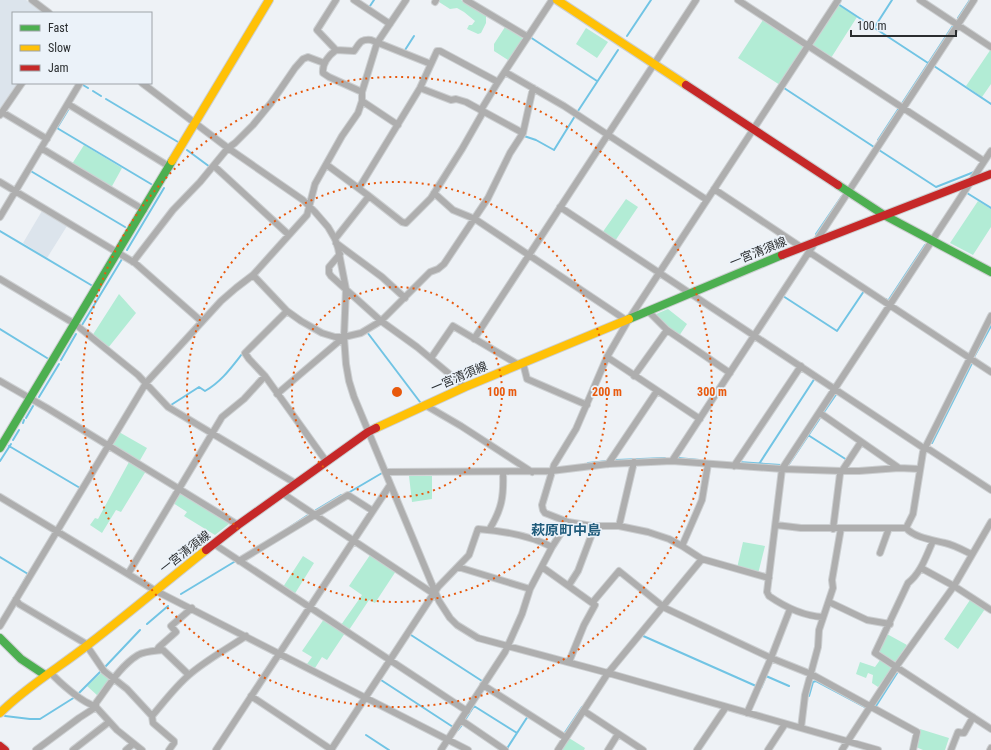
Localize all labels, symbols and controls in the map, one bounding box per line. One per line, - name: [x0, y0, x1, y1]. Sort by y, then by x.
- legend: [12, 12, 152, 84]
- scale bar: [851, 12, 956, 38]
- text: 100 m: [857, 19, 887, 33]
- text: Fast: [48, 21, 69, 35]
- text: Slow: [48, 41, 71, 55]
- text: Jam: [48, 61, 69, 75]
- street label: 一宮清須線: [728, 234, 788, 270]
- street label: 一宮清須線: [429, 359, 489, 395]
- centre of rings: [390, 385, 404, 399]
- text: 100 m: [487, 385, 517, 399]
- text: 200 m: [592, 385, 622, 399]
- text: 300 m: [697, 385, 727, 399]
- district label: 萩原町中島: [531, 522, 601, 538]
- street label: 一宮清須線: [157, 528, 213, 576]

